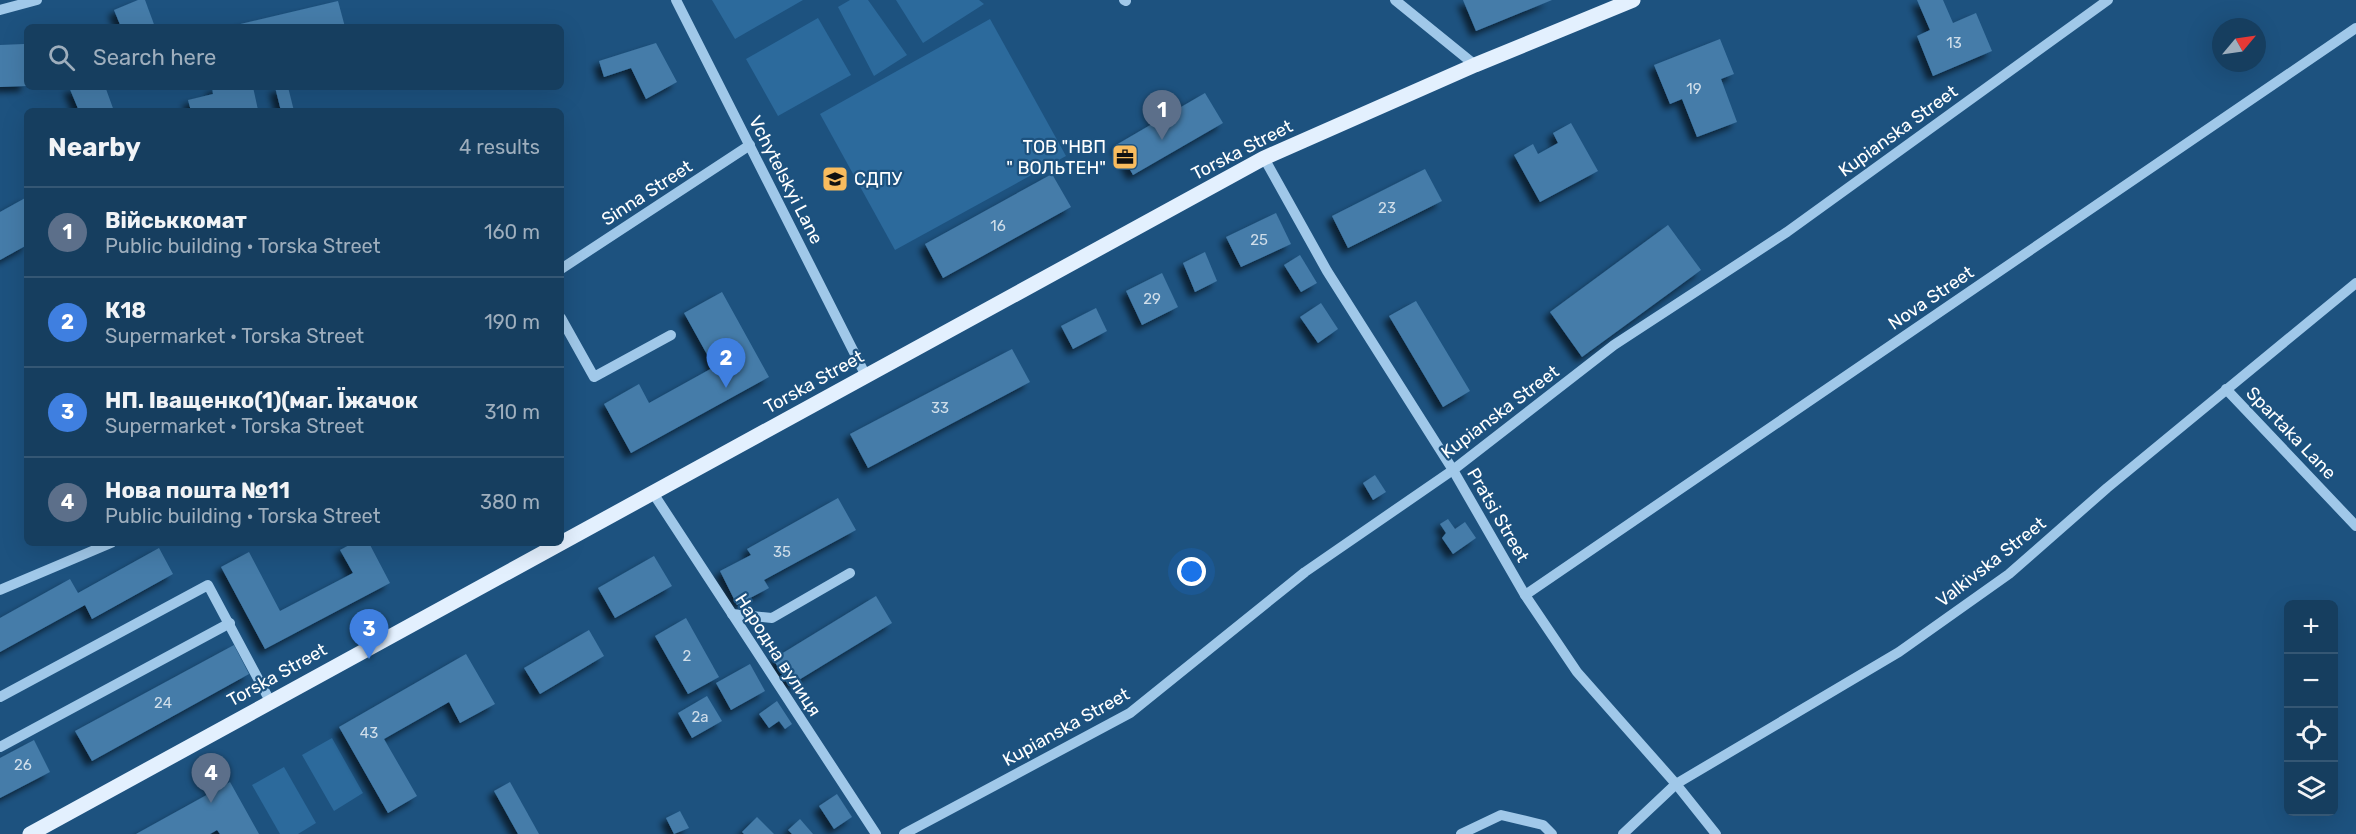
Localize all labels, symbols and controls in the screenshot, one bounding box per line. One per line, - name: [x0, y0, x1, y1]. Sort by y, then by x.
- north arrow: [2212, 18, 2266, 72]
- search box: [24, 24, 564, 90]
- house number: 13: [1946, 34, 1962, 52]
- icon: search: [45, 41, 78, 74]
- text: Search here: [93, 44, 216, 71]
- house number: 19: [1686, 80, 1702, 98]
- street label: Kupianska Street: [1834, 80, 1962, 182]
- pin: 1: [1142, 90, 1182, 140]
- street label: Vchytelskyi Lane: [744, 112, 828, 248]
- street label: Torska Street: [1188, 115, 1296, 185]
- text: Nearby: [48, 132, 141, 163]
- text: 4 results: [459, 135, 540, 159]
- place label: ТОВ "НВП " ВОЛЬТЕН": [1006, 136, 1106, 179]
- office icon: ТОВ "НВП " ВОЛЬТЕН": [1110, 142, 1140, 172]
- street label: Sinna Street: [597, 156, 697, 230]
- school or university icon: СДПУ: [820, 164, 850, 194]
- place label: СДПУ: [854, 168, 903, 190]
- house number: 23: [1378, 199, 1396, 217]
- text: Військкомат: [105, 207, 247, 234]
- house number: 16: [990, 217, 1006, 235]
- text: 1: [63, 220, 72, 244]
- text: 160 m: [484, 220, 540, 244]
- house number: 25: [1250, 231, 1268, 249]
- text: Public building · Torska Street: [105, 234, 381, 258]
- street label: Nova Street: [1884, 261, 1978, 335]
- house number: 29: [1143, 290, 1161, 308]
- text: К18: [105, 297, 146, 324]
- text: 2: [61, 310, 74, 334]
- text: 190 m: [484, 310, 540, 334]
- text: Supermarket · Torska Street: [105, 324, 364, 348]
- pin: 2: [706, 338, 746, 388]
- street label: Torska Street: [760, 346, 868, 418]
- street label: Kupianska Street: [1437, 361, 1563, 463]
- street label: Spartaka Lane: [2241, 382, 2341, 484]
- text: НП. Іващенко(1)(маг. Їжачок: [105, 387, 418, 414]
- house number: 33: [931, 399, 949, 417]
- text: 3: [61, 400, 74, 424]
- text: 310 m: [484, 400, 540, 424]
- text: Supermarket · Torska Street: [105, 414, 364, 438]
- street label: Pratsi Street: [1462, 464, 1534, 566]
- text: Нова пошта №11: [105, 477, 290, 504]
- text: 4: [61, 490, 74, 514]
- text: 380 m: [480, 490, 540, 514]
- text: Public building · Torska Street: [105, 504, 381, 528]
- street label: Valkivska Street: [1932, 512, 2050, 612]
- house number: 35: [773, 543, 791, 561]
- your location: [1177, 557, 1206, 586]
- street label: Народна вулиця: [730, 590, 826, 720]
- map controls: [2284, 600, 2338, 816]
- button: +: [2284, 600, 2338, 654]
- pin: 3: [350, 610, 388, 659]
- street label: Torska Street: [223, 639, 331, 711]
- house number: 2: [683, 647, 692, 665]
- button: −: [2284, 654, 2338, 708]
- street label: Kupianska Street: [999, 683, 1133, 771]
- house number: 24: [154, 694, 172, 712]
- house number: 2а: [691, 708, 709, 726]
- button: locate: [2284, 708, 2338, 762]
- house number: 43: [360, 724, 378, 742]
- pin: 4: [192, 754, 230, 803]
- house number: 26: [14, 756, 32, 774]
- button: layers: [2284, 762, 2338, 816]

